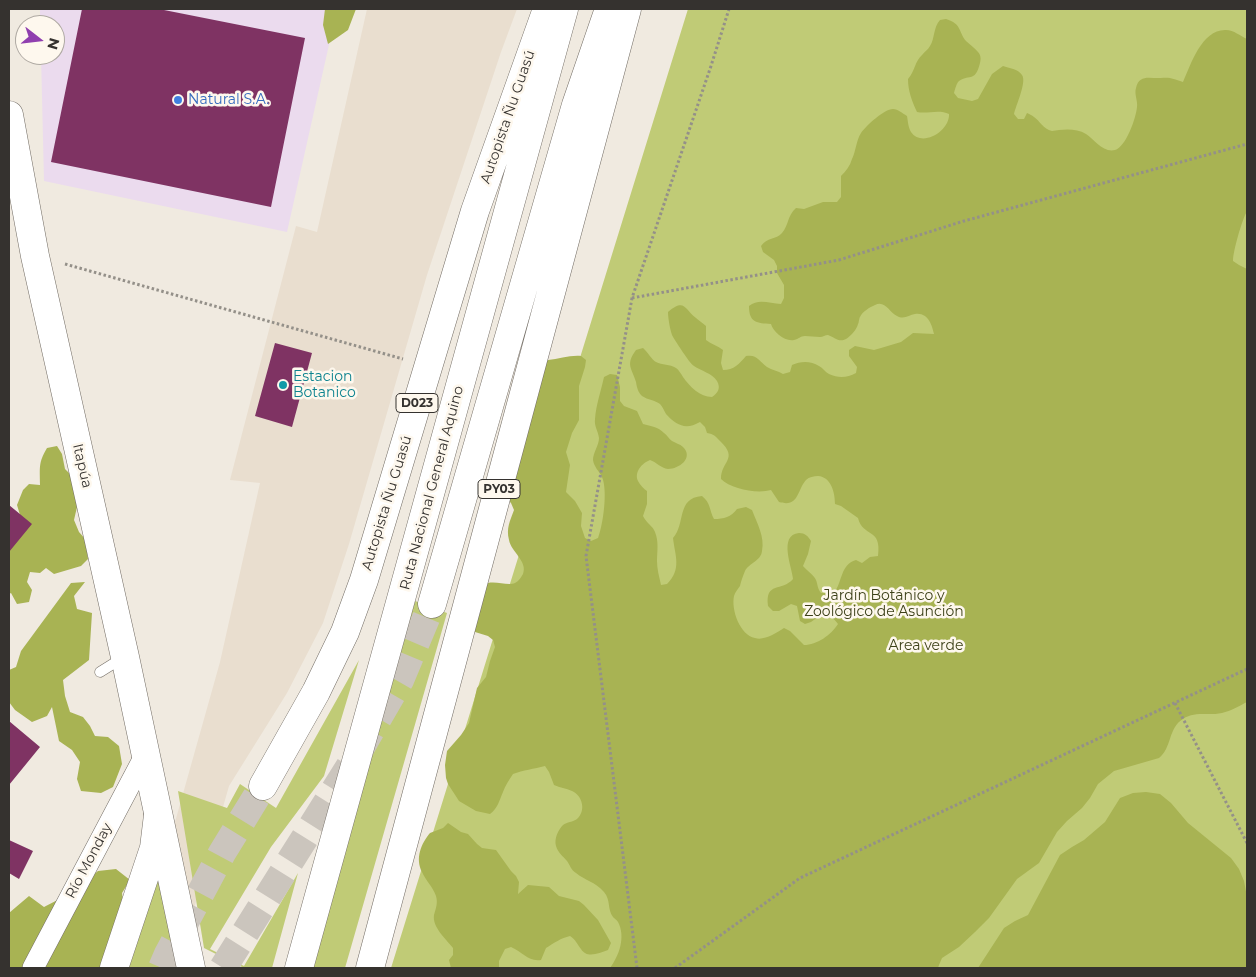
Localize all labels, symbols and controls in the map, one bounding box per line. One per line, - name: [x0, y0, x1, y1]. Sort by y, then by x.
- north arrow: [15, 15, 65, 65]
- text: N: [43, 36, 64, 52]
- street label: Autopista Ñu Guasú: [477, 48, 539, 186]
- place label: Natural S.A.: [188, 92, 269, 108]
- marker: Natural S.A.: [172, 94, 184, 106]
- place label: Estacion Botanico: [293, 369, 356, 402]
- marker: Estacion Botanico: [277, 379, 289, 391]
- street label: Ruta Nacional General Aquino: [397, 384, 467, 592]
- road number: D023: [396, 393, 438, 412]
- street label: Autopista Ñu Guasú: [358, 434, 416, 572]
- street label: Itapúa: [69, 442, 95, 490]
- road number: PY03: [478, 479, 520, 498]
- park label: Jardín Botánico y Zoológico de Asunción: [804, 588, 964, 620]
- park label: Area verde: [889, 638, 963, 654]
- street label: Río Monday: [62, 820, 116, 902]

